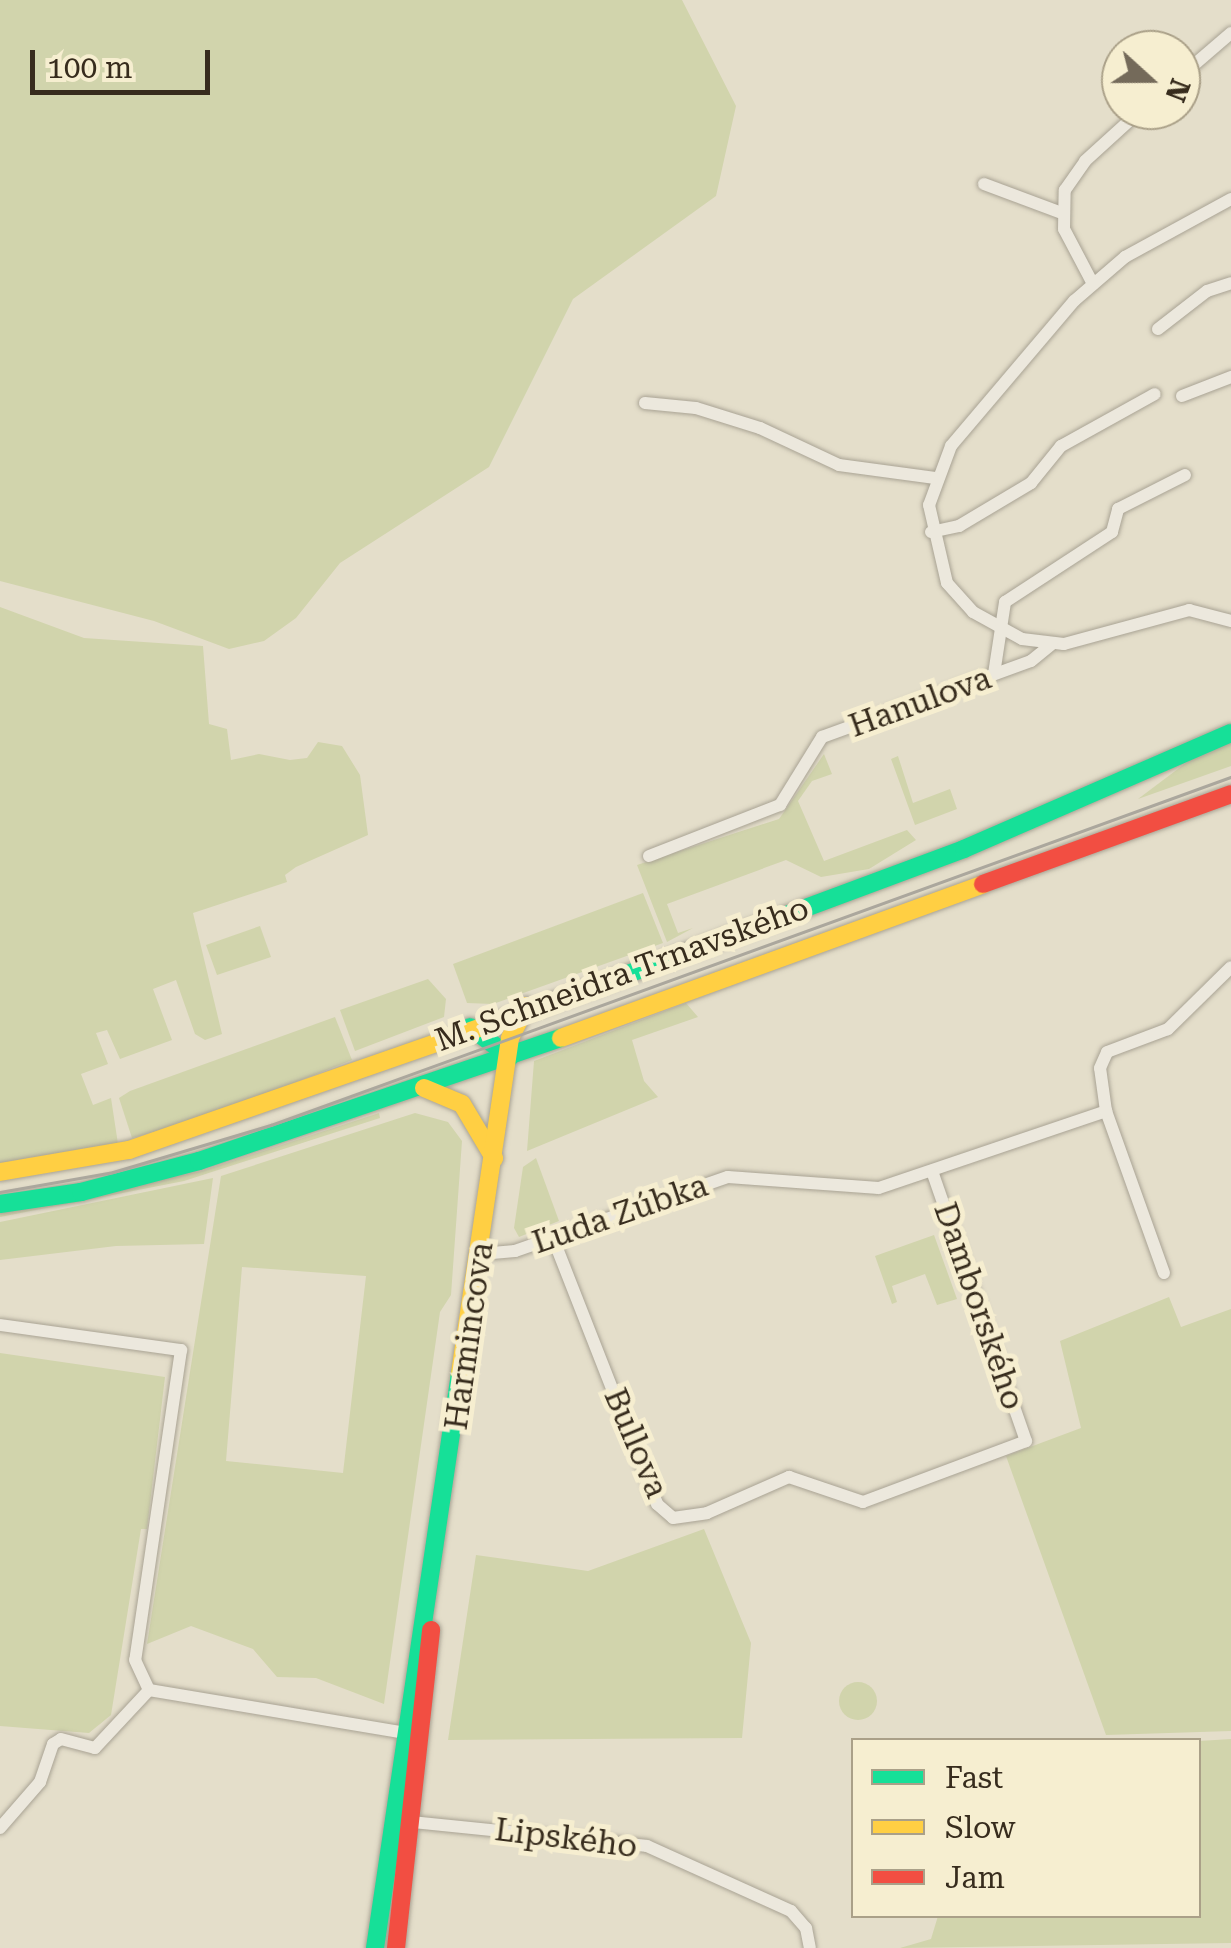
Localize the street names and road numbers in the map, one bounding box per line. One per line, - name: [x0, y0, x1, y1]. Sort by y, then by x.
- street label: Hanulova: [844, 659, 996, 745]
- street label: M. Schneidra Trnavského: [430, 888, 814, 1060]
- street label: Ľuda Zúbka: [527, 1166, 713, 1262]
- street label: Damborského: [926, 1197, 1032, 1415]
- street label: Harmincova: [437, 1240, 501, 1432]
- street label: Bullova: [596, 1383, 676, 1503]
- street label: Lipského: [493, 1810, 639, 1866]

